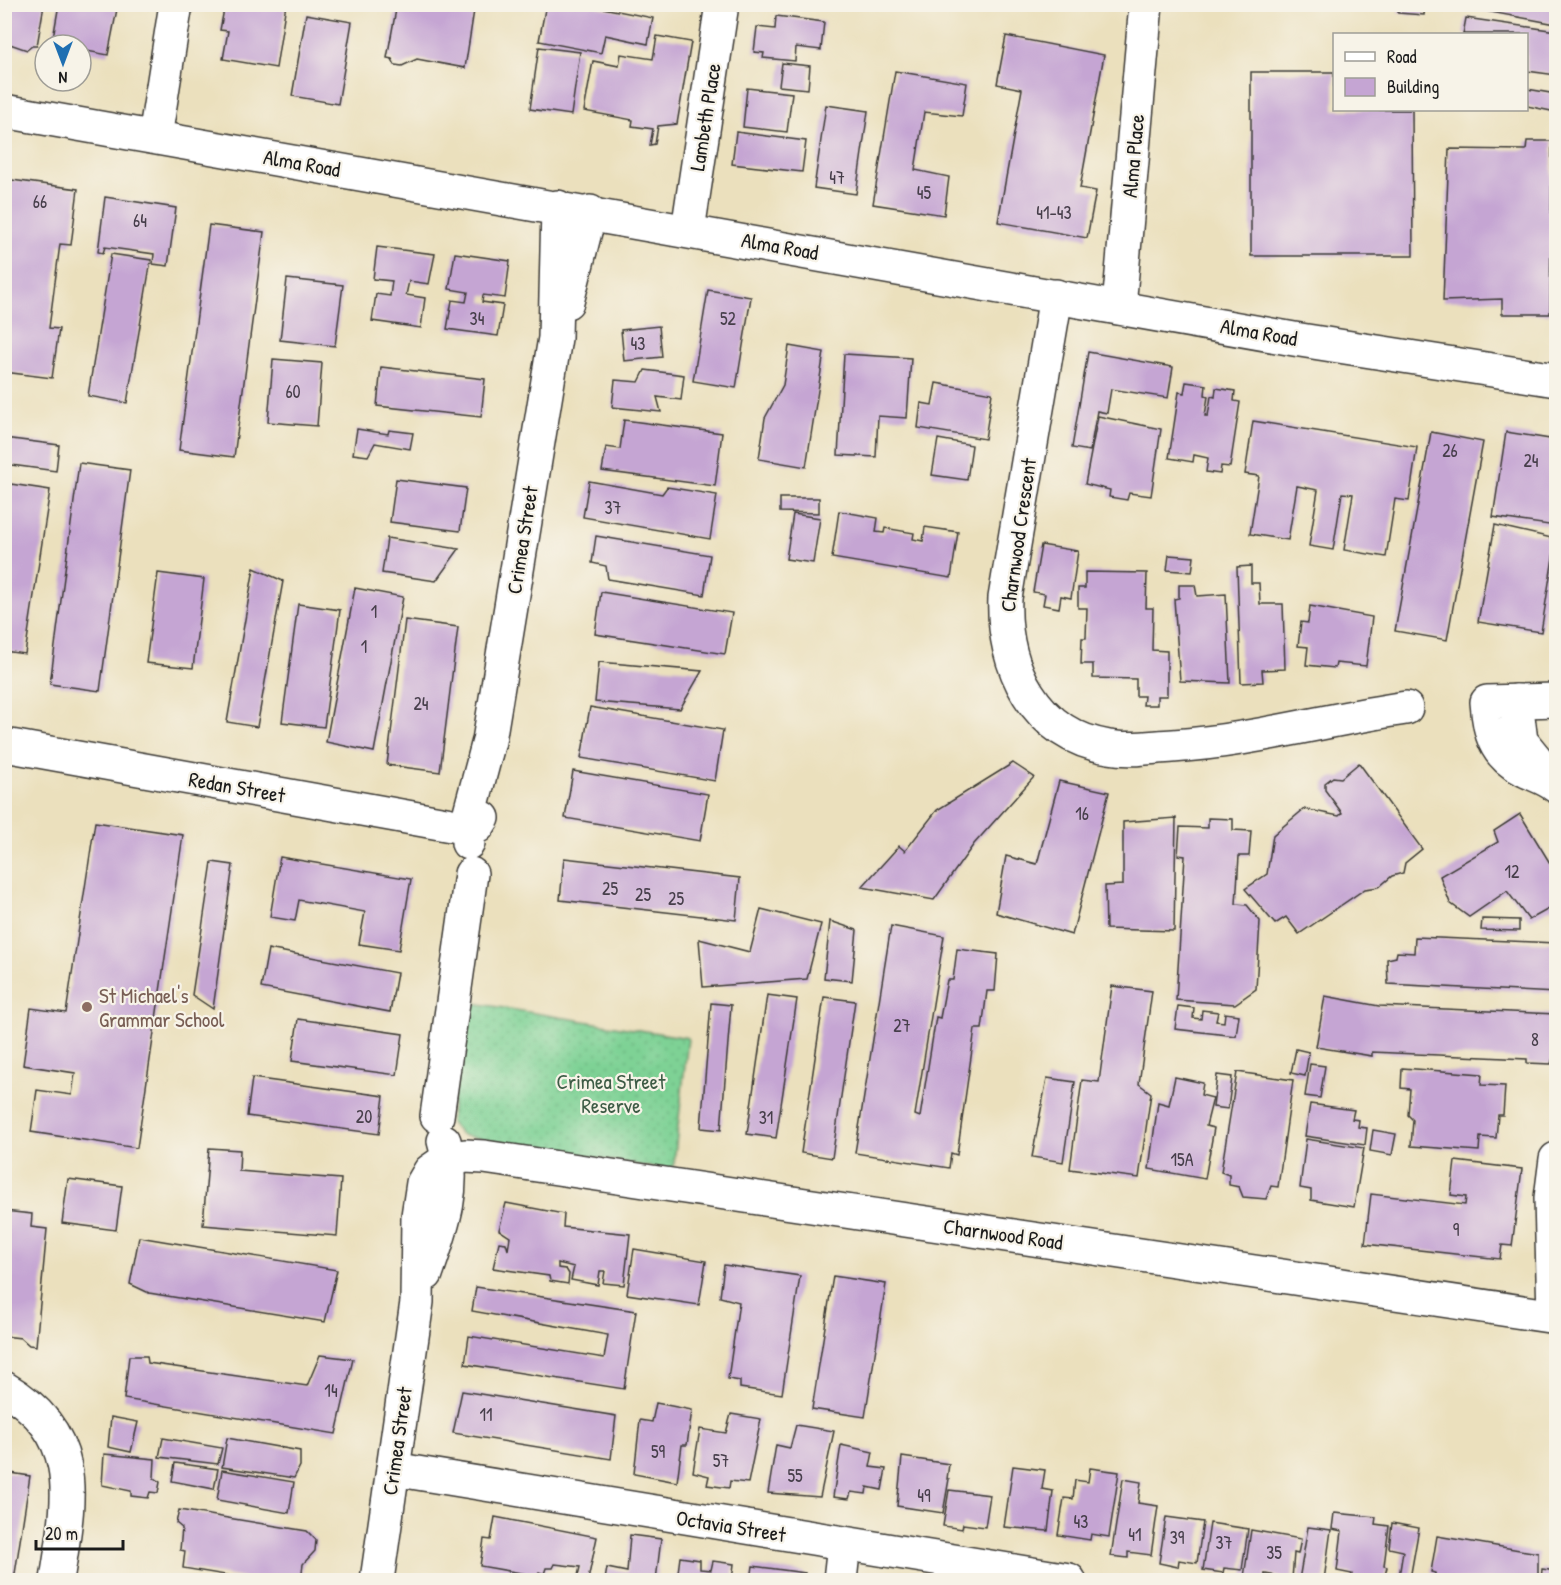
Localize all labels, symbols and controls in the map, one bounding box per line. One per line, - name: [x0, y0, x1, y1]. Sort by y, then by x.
- north arrow: [33, 33, 93, 93]
- legend: [1333, 33, 1528, 111]
- text: Road: [1387, 44, 1417, 69]
- street label: Lambeth Place: [682, 61, 728, 173]
- text: N: [58, 67, 67, 89]
- text: Building: [1387, 74, 1439, 99]
- street label: Alma Place: [1115, 113, 1151, 199]
- street label: Alma Road: [261, 142, 343, 184]
- house number: 47: [829, 165, 845, 190]
- house number: 45: [917, 180, 932, 205]
- house number: 66: [33, 189, 47, 214]
- house number: 41-43: [1036, 200, 1072, 225]
- house number: 64: [133, 208, 147, 233]
- street label: Alma Road: [739, 225, 821, 267]
- house number: 34: [470, 306, 485, 331]
- house number: 52: [720, 306, 737, 331]
- street label: Alma Road: [1218, 311, 1300, 353]
- house number: 43: [631, 331, 645, 356]
- house number: 60: [285, 379, 301, 404]
- house number: 26: [1442, 438, 1458, 463]
- house number: 24: [1523, 448, 1539, 473]
- street label: Charnwood Crescent: [993, 455, 1043, 614]
- street label: Crimea Street: [499, 483, 545, 596]
- house number: 37: [605, 495, 622, 520]
- house number: 1: [371, 599, 377, 624]
- house number: 1: [361, 634, 367, 659]
- house number: 24: [413, 691, 429, 716]
- street label: Redan Street: [186, 764, 288, 810]
- house number: 16: [1075, 801, 1089, 826]
- house number: 12: [1505, 859, 1520, 884]
- house number: 25: [602, 876, 618, 901]
- house number: 25: [635, 882, 651, 907]
- house number: 25: [668, 886, 684, 911]
- place label: St Michael's Grammar School: [99, 981, 225, 1034]
- marker: St Michael's Grammar School: [80, 1000, 94, 1014]
- house number: 27: [893, 1013, 911, 1038]
- house number: 8: [1531, 1027, 1539, 1052]
- park label: Crimea Street Reserve: [557, 1067, 666, 1120]
- house number: 20: [356, 1104, 372, 1129]
- house number: 31: [759, 1105, 773, 1130]
- house number: 15A: [1171, 1147, 1194, 1172]
- street label: Charnwood Road: [941, 1211, 1065, 1257]
- house number: 9: [1453, 1217, 1460, 1242]
- house number: 14: [324, 1378, 338, 1403]
- street label: Crimea Street: [375, 1384, 419, 1497]
- house number: 11: [479, 1402, 493, 1427]
- house number: 59: [651, 1439, 665, 1464]
- house number: 57: [713, 1448, 729, 1473]
- house number: 55: [787, 1463, 803, 1488]
- house number: 49: [917, 1483, 931, 1508]
- street label: Octavia Street: [674, 1503, 789, 1549]
- house number: 43: [1074, 1509, 1088, 1534]
- scale bar: [36, 1513, 123, 1551]
- text: 20 m: [45, 1521, 78, 1546]
- house number: 41: [1128, 1522, 1142, 1547]
- house number: 39: [1170, 1525, 1185, 1550]
- house number: 37: [1216, 1530, 1233, 1555]
- house number: 35: [1266, 1540, 1282, 1565]

